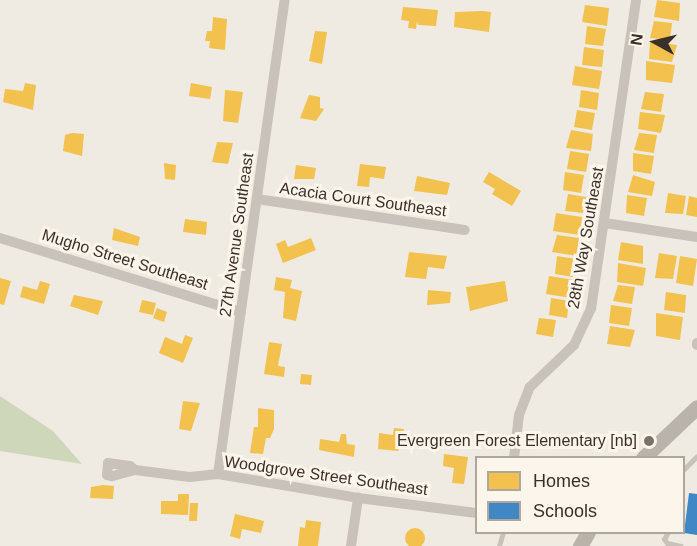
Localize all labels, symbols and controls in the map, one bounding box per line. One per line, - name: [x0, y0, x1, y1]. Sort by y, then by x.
- north arrow: [625, 12, 685, 72]
- text: N: [627, 33, 646, 46]
- street label: 27th Avenue Southeast: [216, 151, 258, 319]
- street label: 28th Way Southeast: [564, 166, 608, 310]
- street label: Acacia Court Southeast: [278, 179, 448, 221]
- street label: Mugho Street Southeast: [40, 226, 210, 294]
- place label: Evergreen Forest Elementary [nb]: [397, 431, 637, 451]
- marker: Evergreen Forest Elementary [nb]: [642, 434, 656, 448]
- street label: Woodgrove Street Southeast: [223, 452, 429, 500]
- legend: [475, 456, 685, 534]
- text: Homes: [533, 471, 590, 491]
- text: Schools: [533, 501, 597, 521]

